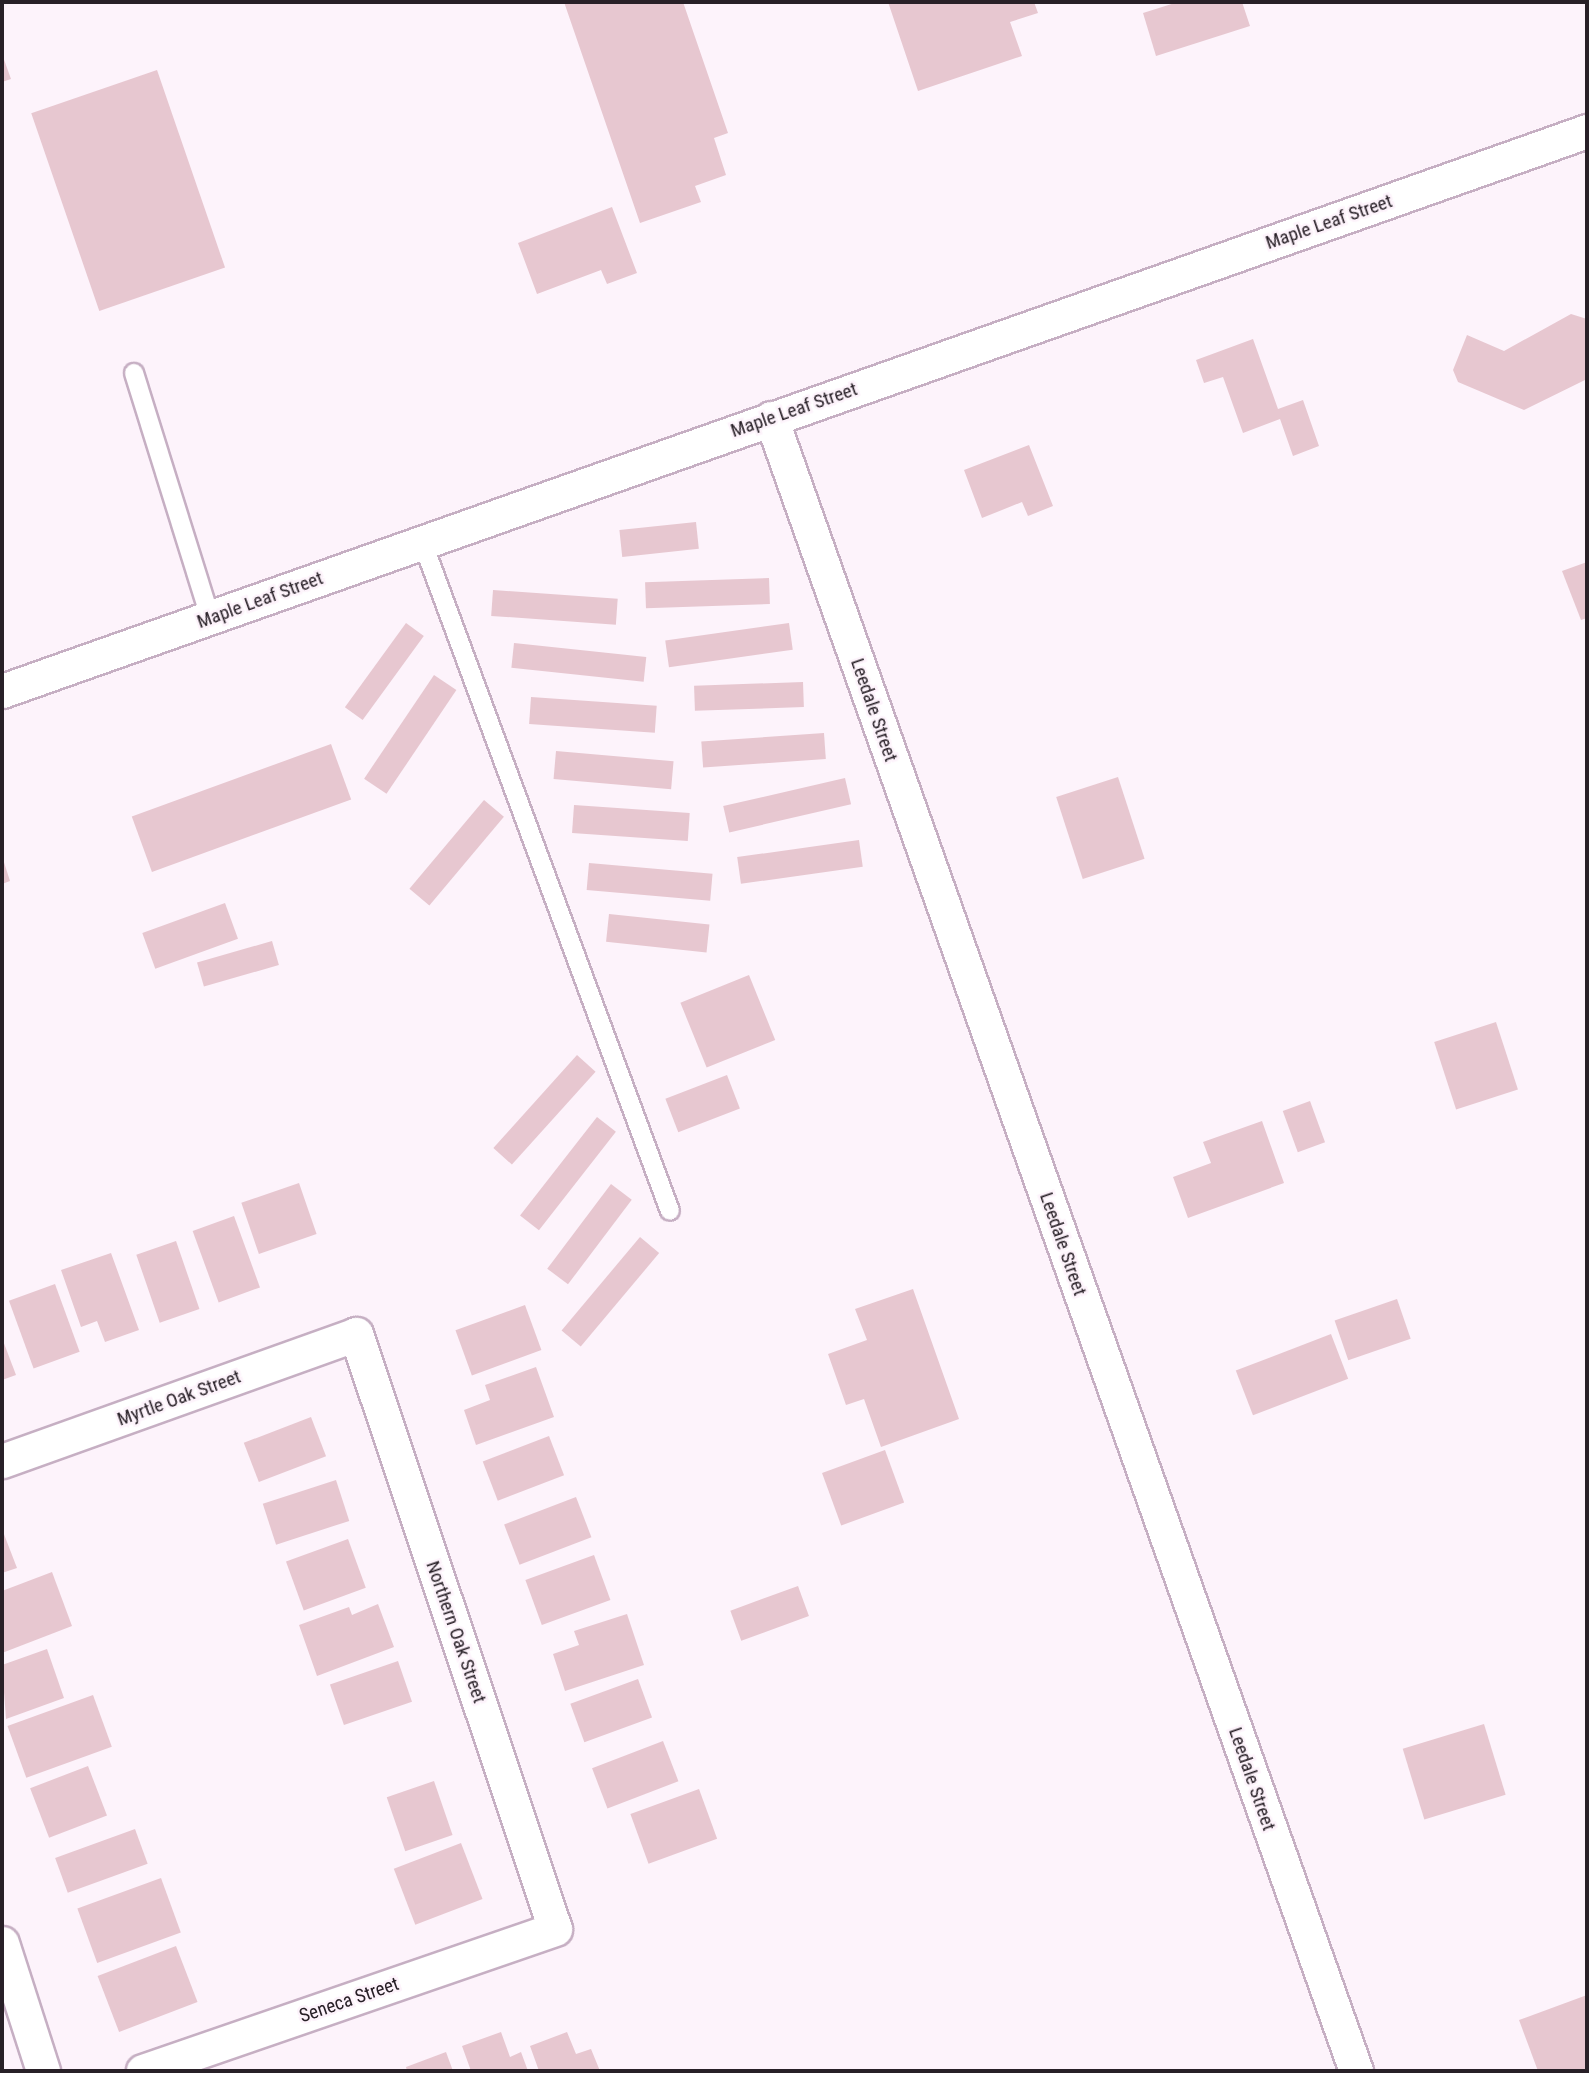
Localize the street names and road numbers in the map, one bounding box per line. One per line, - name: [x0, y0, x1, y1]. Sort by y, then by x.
- street label: Maple Leaf Street: [1263, 190, 1395, 254]
- street label: Maple Leaf Street: [728, 378, 860, 442]
- street label: Maple Leaf Street: [194, 567, 326, 633]
- street label: Leedale Street: [846, 655, 902, 765]
- street label: Leedale Street: [1035, 1189, 1091, 1299]
- street label: Myrtle Oak Street: [114, 1365, 244, 1431]
- street label: Northern Oak Street: [421, 1558, 491, 1706]
- street label: Leedale Street: [1224, 1724, 1280, 1834]
- street label: Seneca Street: [296, 1972, 402, 2028]

